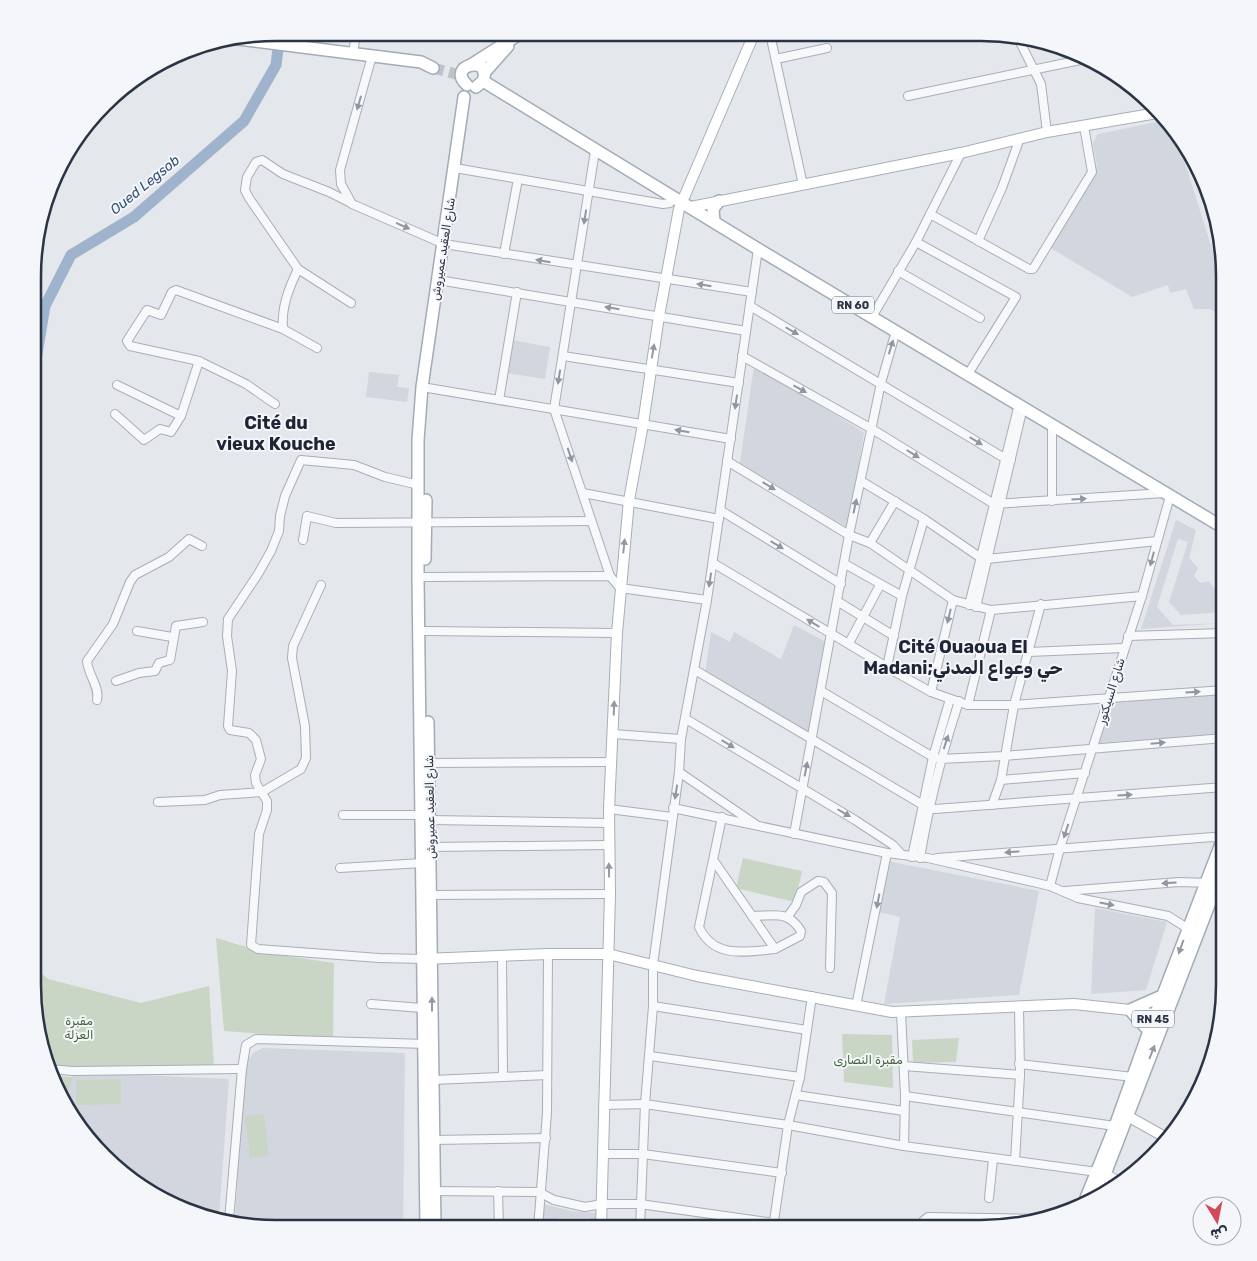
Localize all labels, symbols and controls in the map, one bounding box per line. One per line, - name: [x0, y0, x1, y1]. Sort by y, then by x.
- one-way arrow: [354, 96, 362, 111]
- water label: Oued Legsob: [107, 152, 183, 218]
- street label: شارع العقيد عميروش: [428, 196, 460, 302]
- one-way arrow: [580, 209, 588, 225]
- one-way arrow: [396, 223, 410, 231]
- one-way arrow: [535, 256, 551, 264]
- one-way arrow: [695, 280, 711, 288]
- road number: RN 60: [832, 296, 874, 314]
- one-way arrow: [604, 303, 620, 311]
- one-way arrow: [784, 327, 799, 335]
- one-way arrow: [888, 340, 896, 355]
- one-way arrow: [650, 342, 658, 358]
- one-way arrow: [555, 369, 563, 385]
- one-way arrow: [794, 384, 807, 393]
- one-way arrow: [732, 394, 740, 410]
- district label: Cité du vieux Kouche: [216, 412, 336, 455]
- one-way arrow: [674, 427, 690, 435]
- one-way arrow: [970, 437, 983, 446]
- one-way arrow: [567, 448, 574, 463]
- one-way arrow: [907, 450, 920, 459]
- one-way arrow: [762, 482, 775, 491]
- one-way arrow: [1071, 495, 1087, 503]
- one-way arrow: [851, 498, 859, 513]
- one-way arrow: [620, 538, 628, 554]
- one-way arrow: [770, 540, 783, 549]
- one-way arrow: [1148, 552, 1156, 567]
- one-way arrow: [706, 572, 714, 588]
- one-way arrow: [945, 609, 953, 624]
- one-way arrow: [807, 619, 820, 628]
- district label: Cité Ouaoua El Madani;حي وعواع المدني: [863, 636, 1063, 682]
- street label: شارع السيكتور: [1094, 656, 1130, 727]
- one-way arrow: [1186, 688, 1202, 696]
- one-way arrow: [611, 700, 619, 716]
- one-way arrow: [942, 735, 950, 750]
- one-way arrow: [1151, 739, 1167, 747]
- one-way arrow: [721, 740, 734, 749]
- street label: شارع العقيد عميروش: [422, 755, 440, 859]
- one-way arrow: [802, 761, 810, 776]
- one-way arrow: [672, 784, 680, 800]
- one-way arrow: [1117, 790, 1133, 798]
- one-way arrow: [838, 809, 851, 818]
- one-way arrow: [1062, 824, 1070, 839]
- one-way arrow: [1003, 848, 1019, 856]
- one-way arrow: [605, 862, 613, 878]
- one-way arrow: [1160, 879, 1176, 887]
- one-way arrow: [873, 893, 881, 909]
- one-way arrow: [1100, 900, 1115, 908]
- one-way arrow: [1177, 940, 1185, 955]
- one-way arrow: [428, 996, 436, 1012]
- road number: RN 45: [1132, 1011, 1174, 1028]
- park label: مقبرة العزلة: [65, 1014, 93, 1043]
- one-way arrow: [1149, 1044, 1156, 1059]
- park label: مقبرة النصارى: [833, 1053, 903, 1068]
- north arrow: [1192, 1196, 1242, 1246]
- text: ش: [1209, 1223, 1229, 1243]

